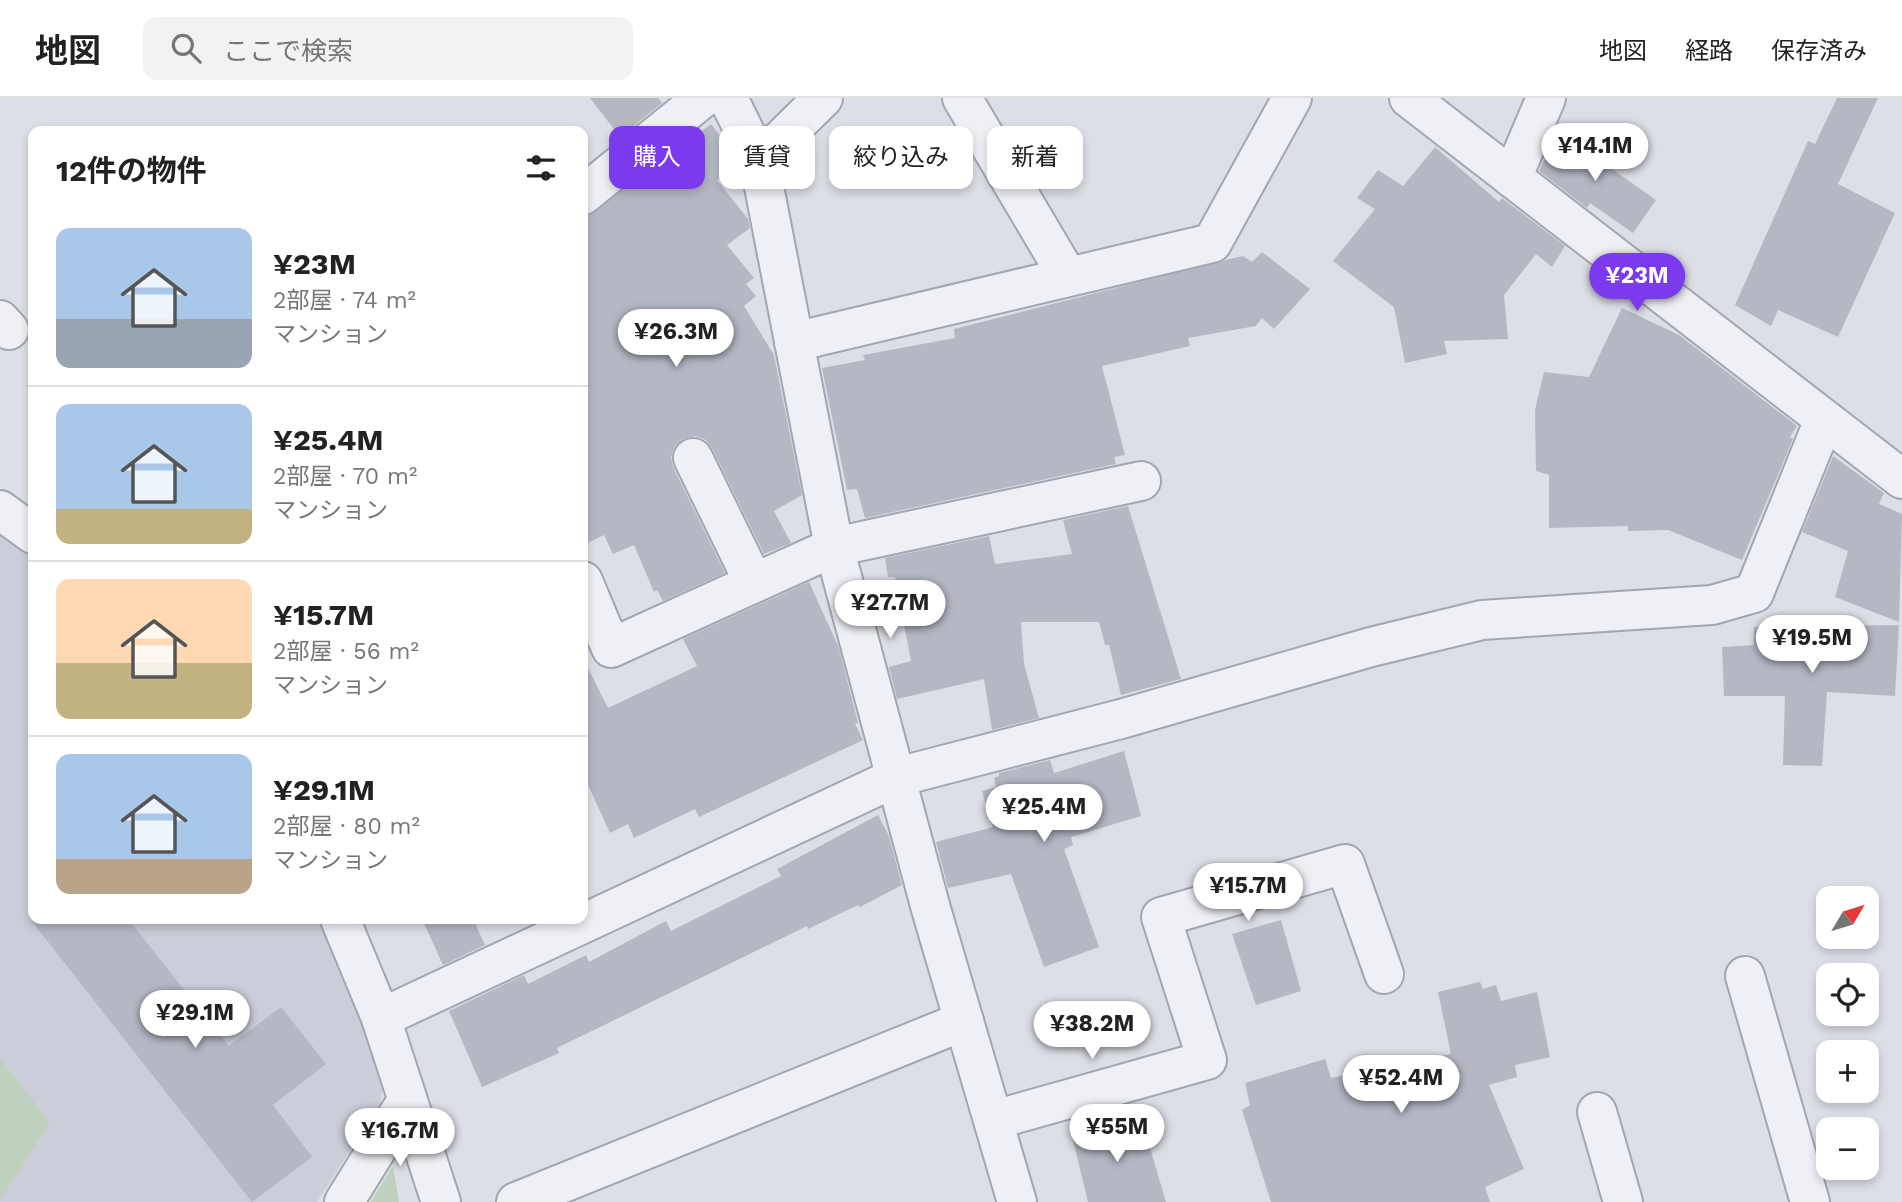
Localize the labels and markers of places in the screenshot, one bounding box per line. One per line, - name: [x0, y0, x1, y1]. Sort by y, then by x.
- pin: ¥14.1M: [1538, 123, 1652, 183]
- pin: ¥23M: [1596, 254, 1678, 313]
- pin: ¥26.3M: [619, 310, 733, 369]
- pin: ¥27.7M: [833, 580, 947, 640]
- pin: ¥19.5M: [1755, 616, 1869, 675]
- pin: ¥25.4M: [987, 784, 1101, 844]
- pin: ¥15.7M: [1191, 864, 1305, 923]
- pin: ¥29.1M: [138, 990, 252, 1050]
- pin: ¥38.2M: [1035, 1002, 1149, 1061]
- pin: ¥52.4M: [1344, 1056, 1458, 1115]
- pin: ¥55M: [1076, 1104, 1158, 1164]
- pin: ¥16.7M: [343, 1108, 457, 1168]

